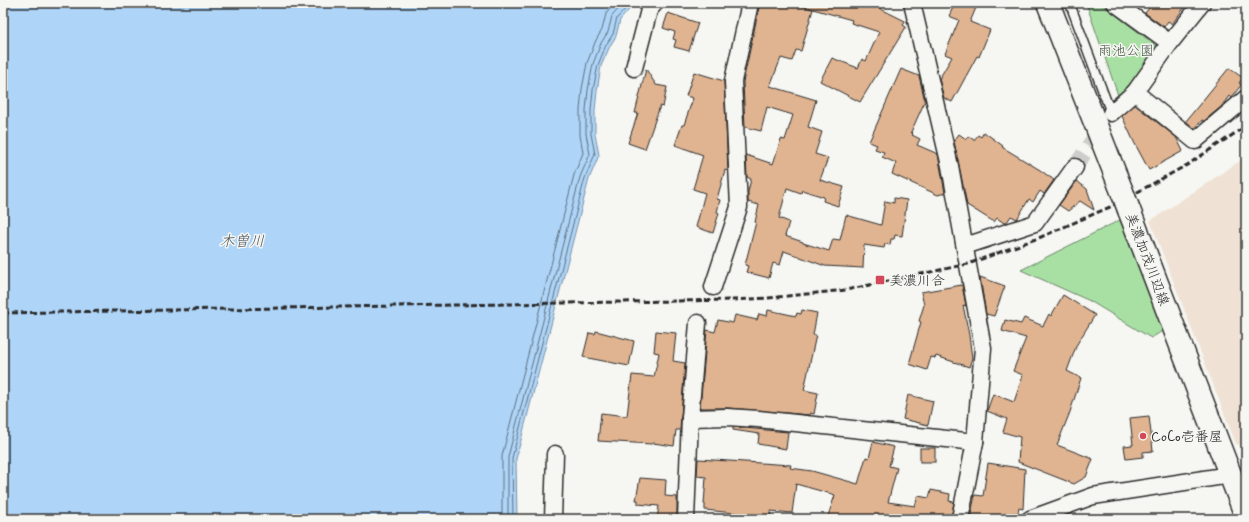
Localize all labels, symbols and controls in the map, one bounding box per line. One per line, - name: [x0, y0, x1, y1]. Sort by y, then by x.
- park label: 雨池公園: [1098, 42, 1154, 60]
- street label: 美濃加茂川辺線: [1121, 210, 1173, 308]
- water label: 木曽川: [219, 232, 265, 252]
- place label: 美濃川合: [889, 272, 945, 290]
- marker: 美濃川合: [874, 274, 886, 286]
- place label: CoCo壱番屋: [1151, 428, 1223, 446]
- marker: CoCo壱番屋: [1138, 431, 1148, 441]

